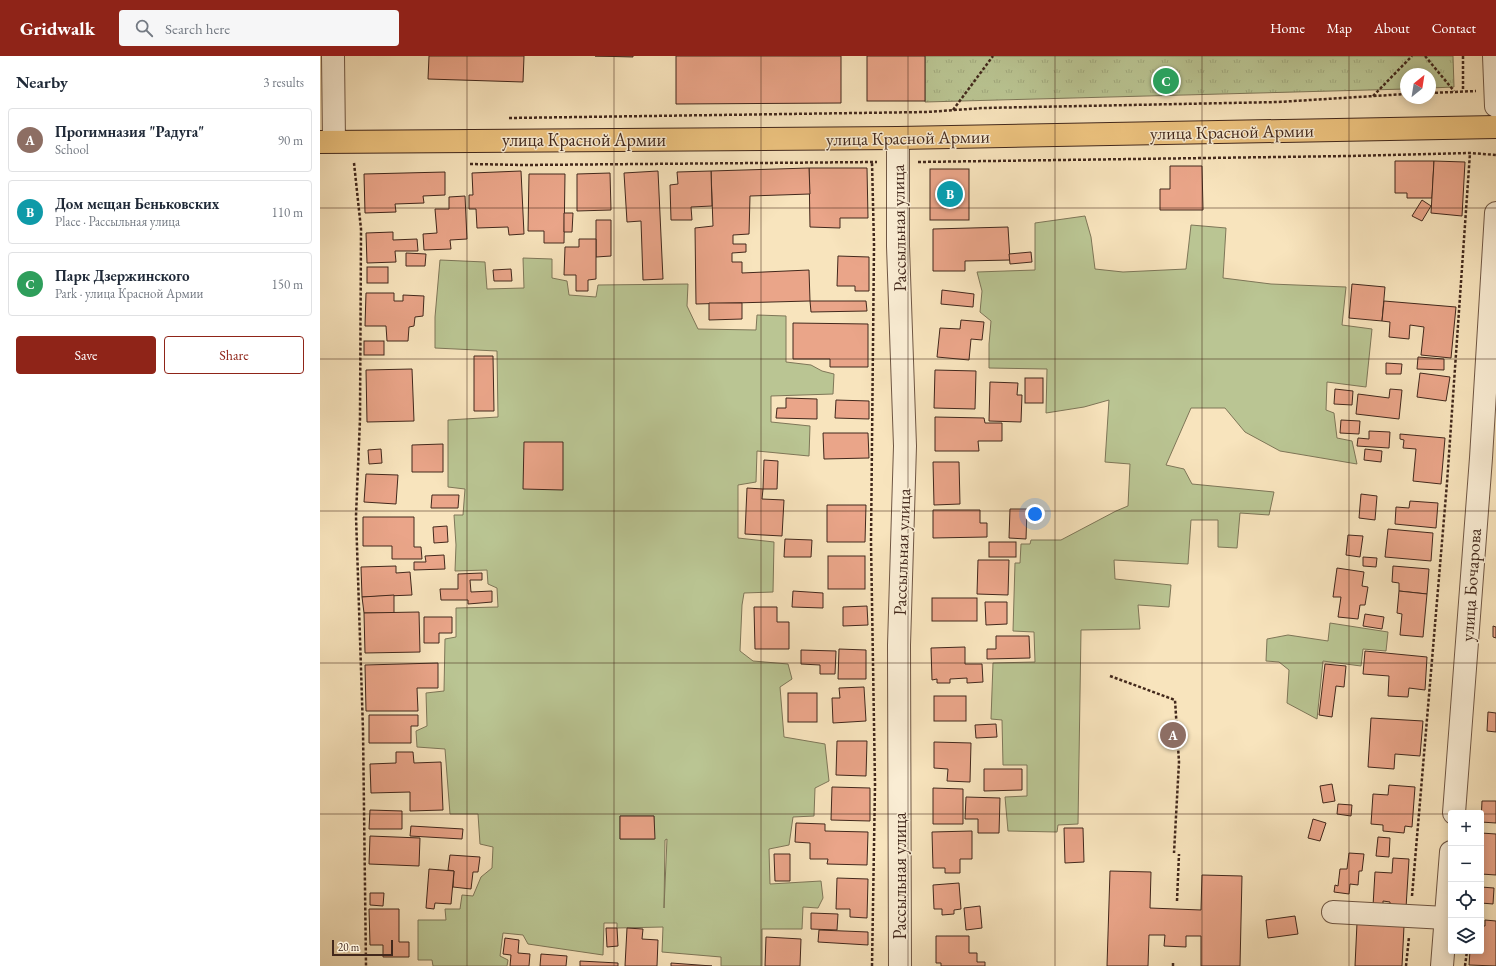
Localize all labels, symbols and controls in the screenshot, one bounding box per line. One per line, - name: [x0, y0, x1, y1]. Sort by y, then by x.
- search box: [119, 10, 399, 46]
- text: Gridwalk: [20, 16, 95, 41]
- icon: search: [133, 17, 155, 39]
- text: Search here: [165, 19, 230, 38]
- text: Home: [1270, 19, 1305, 37]
- text: Map: [1327, 19, 1352, 37]
- text: About: [1374, 19, 1410, 37]
- text: Contact: [1432, 19, 1476, 37]
- pin: C: [1153, 66, 1179, 96]
- north arrow: [1400, 68, 1436, 104]
- text: Nearby: [16, 71, 68, 93]
- text: 3 results: [263, 74, 304, 91]
- street label: улица Красной Армии: [1150, 119, 1315, 144]
- text: Прогимназия "Радуга": [55, 122, 204, 141]
- street label: улица Красной Армии: [826, 125, 991, 150]
- street label: улица Красной Армии: [502, 128, 667, 151]
- text: A: [25, 132, 35, 149]
- text: 90 m: [278, 132, 303, 149]
- text: School: [55, 141, 89, 158]
- street label: Рассыльная улица: [886, 163, 911, 292]
- pin: B: [937, 179, 963, 209]
- text: Дом мещан Беньковских: [55, 194, 219, 213]
- text: B: [26, 204, 34, 221]
- text: 110 m: [272, 204, 303, 221]
- text: Place · Рассыльная улица: [55, 213, 180, 230]
- text: Парк Дзержинского: [55, 266, 190, 285]
- text: C: [25, 276, 35, 293]
- text: 150 m: [272, 276, 303, 293]
- text: Park · улица Красной Армии: [55, 285, 203, 302]
- button: Save: [16, 336, 156, 374]
- button: Share: [164, 336, 304, 374]
- street label: Рассыльная улица: [888, 487, 915, 616]
- your location: [1025, 504, 1045, 524]
- street label: улица Бочарова: [1455, 527, 1486, 642]
- pin: A: [1160, 720, 1186, 750]
- map controls: [1448, 810, 1484, 954]
- button: +: [1448, 810, 1484, 846]
- street label: Рассыльная улица: [888, 812, 911, 940]
- button: −: [1448, 846, 1484, 882]
- button: locate: [1448, 882, 1484, 918]
- button: layers: [1448, 918, 1484, 954]
- scale bar: [332, 938, 393, 957]
- text: 20 m: [338, 940, 359, 954]

